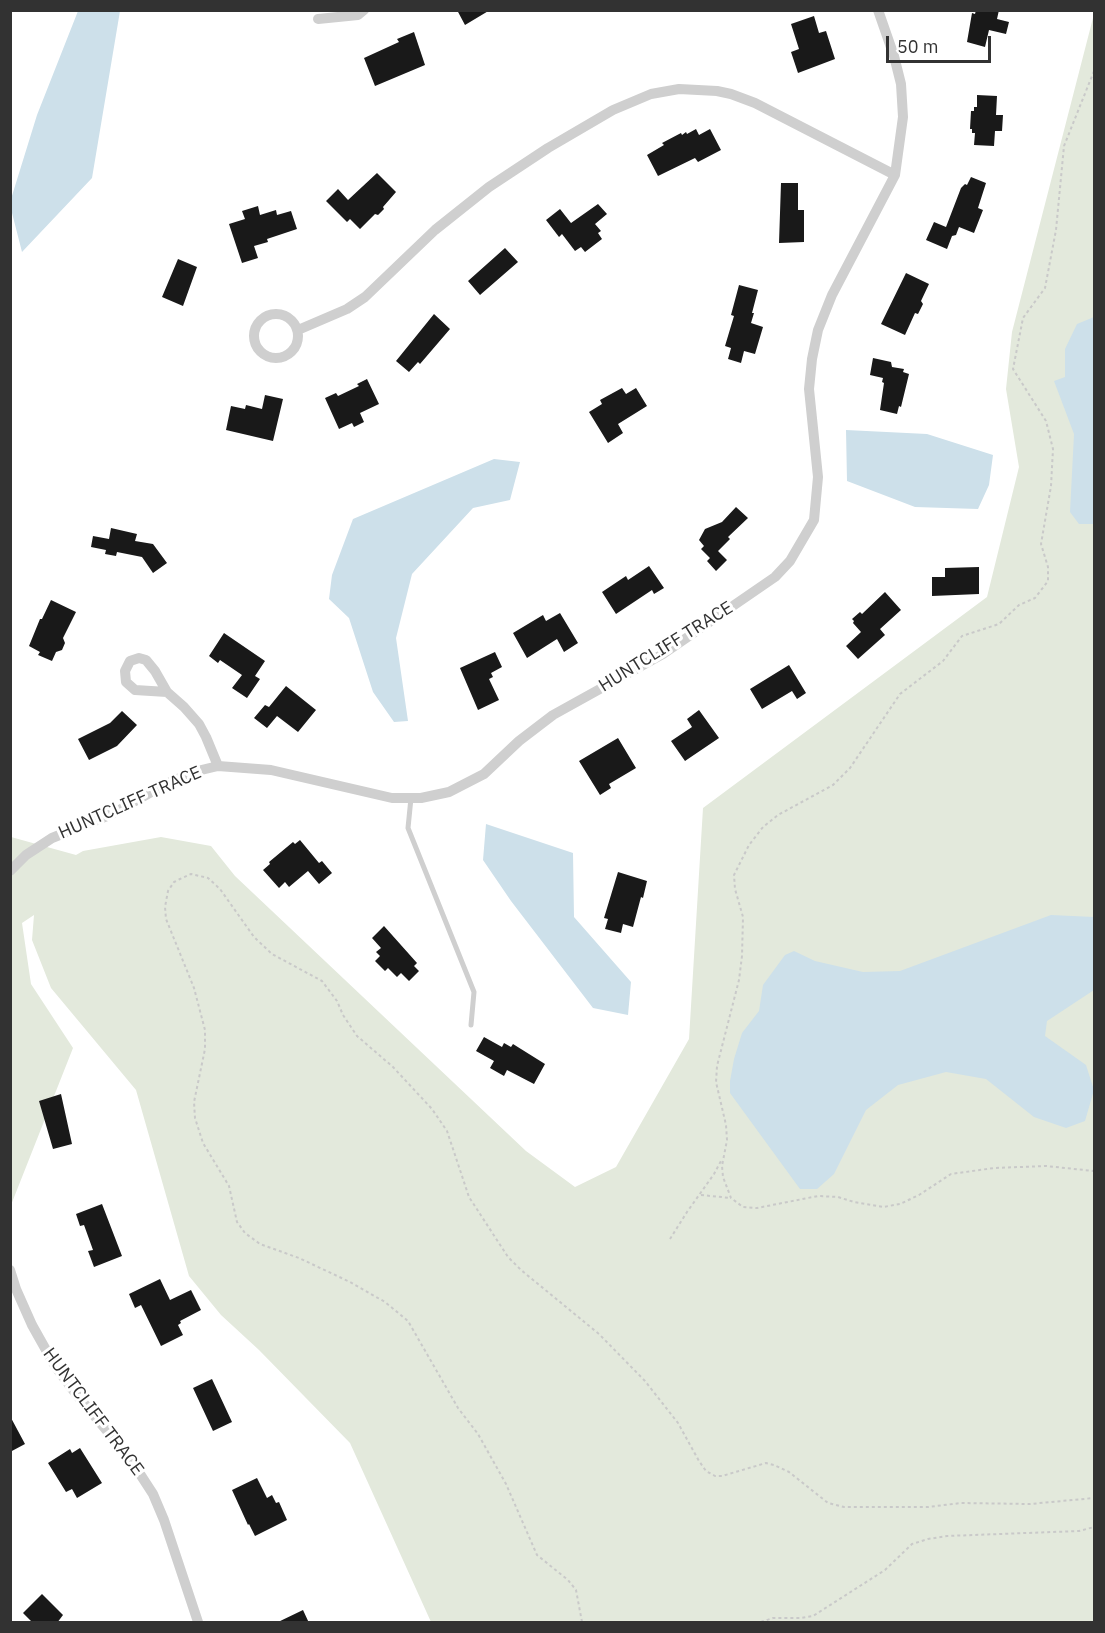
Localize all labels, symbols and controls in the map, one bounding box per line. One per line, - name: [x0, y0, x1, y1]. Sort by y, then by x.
- scale bar: [889, 24, 994, 62]
- text: 50 m: [897, 35, 939, 58]
- street label: HUNTCLIFF TRACE: [595, 597, 737, 697]
- street label: HUNTCLIFF TRACE: [55, 762, 205, 844]
- street label: HUNTCLIFF TRACE: [38, 1344, 148, 1480]

